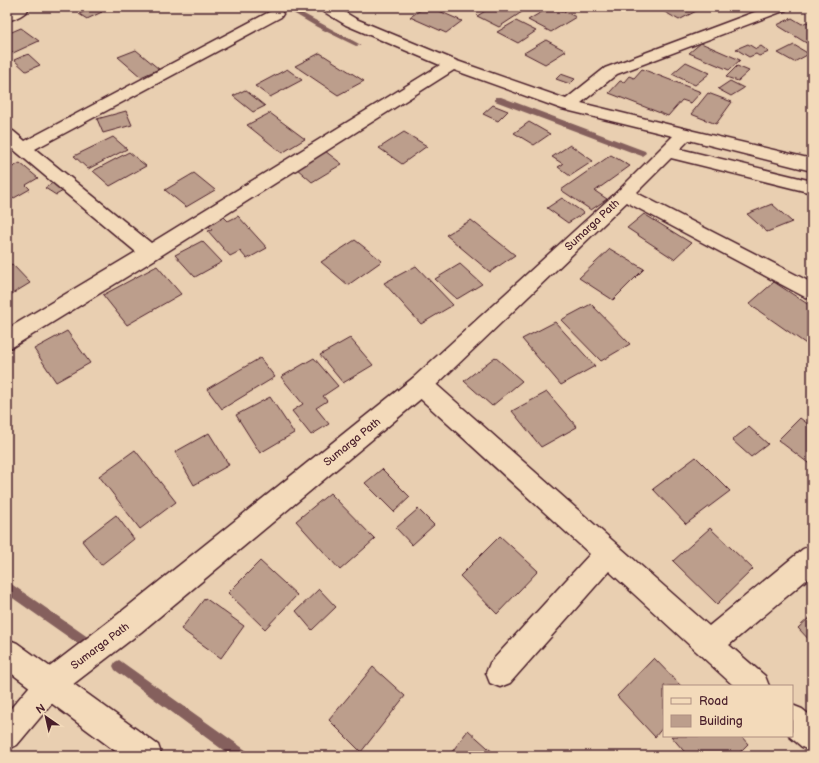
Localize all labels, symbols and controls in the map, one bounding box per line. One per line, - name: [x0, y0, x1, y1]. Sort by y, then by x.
- street label: Sumarga Path: [562, 197, 622, 253]
- street label: Sumarga Path: [321, 415, 383, 469]
- street label: Sumarga Path: [68, 620, 132, 672]
- legend: [663, 685, 793, 737]
- text: Road: [699, 694, 728, 709]
- north arrow: [26, 697, 66, 737]
- text: N: [34, 701, 48, 717]
- text: Building: [699, 714, 743, 729]

